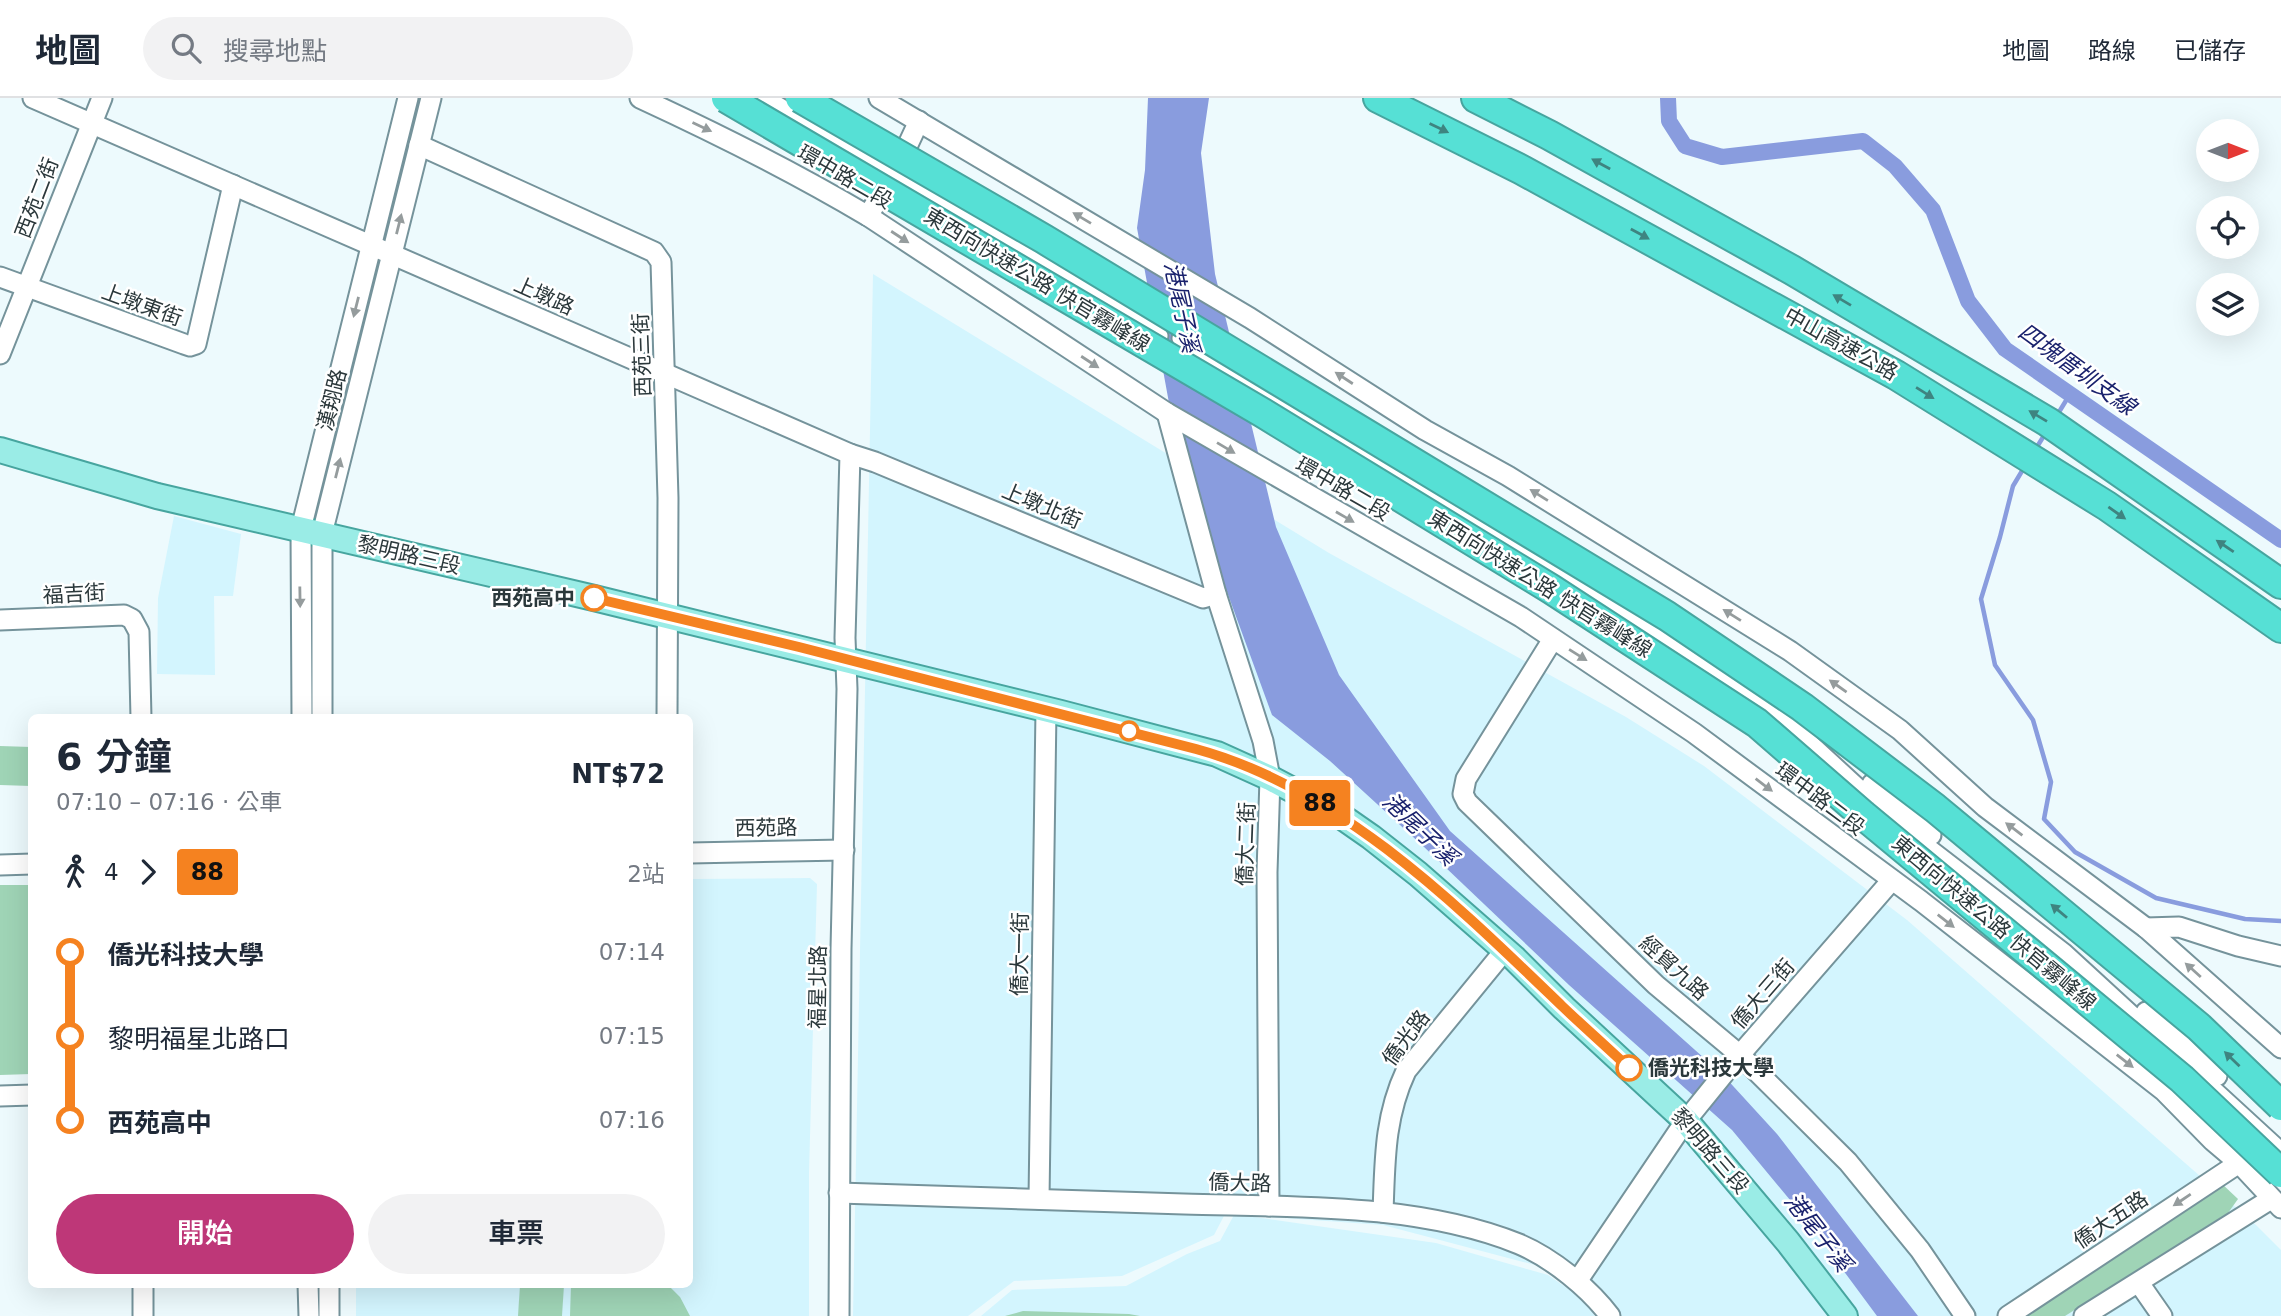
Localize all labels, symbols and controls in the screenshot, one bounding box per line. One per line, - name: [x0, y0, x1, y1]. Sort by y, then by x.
- search box: [143, 17, 633, 80]
- icon: search: [167, 29, 205, 67]
- text: 地圖: [35, 31, 101, 70]
- text: 搜尋地點: [223, 36, 327, 66]
- text: 地圖: [2002, 37, 2050, 65]
- text: 路線: [2088, 37, 2136, 65]
- text: 已儲存: [2174, 37, 2246, 65]
- north arrow: [2196, 119, 2259, 182]
- map controls: [2196, 119, 2259, 336]
- one-way arrow: [692, 121, 712, 133]
- one-way arrow: [1429, 123, 1449, 134]
- street label: 環中路二段: [794, 140, 896, 214]
- street label: 西苑二街: [11, 154, 63, 242]
- one-way arrow: [1591, 158, 1611, 170]
- button: locate: [2196, 196, 2259, 259]
- street label: 東西向快速公路 快官霧峰線: [920, 203, 1154, 357]
- one-way arrow: [1072, 212, 1091, 225]
- one-way arrow: [394, 213, 405, 235]
- one-way arrow: [1631, 228, 1650, 240]
- one-way arrow: [891, 230, 910, 243]
- water label: 港尾子溪: [1160, 259, 1205, 358]
- street label: 上墩路: [510, 272, 578, 320]
- button: layers: [2196, 273, 2259, 336]
- street label: 上墩東街: [98, 279, 186, 331]
- one-way arrow: [1833, 293, 1852, 306]
- one-way arrow: [350, 296, 361, 318]
- street label: 中山高速公路: [1780, 303, 1902, 385]
- street label: 西苑三街: [629, 313, 655, 397]
- water label: 四塊厝圳支線: [2014, 318, 2143, 422]
- one-way arrow: [1081, 355, 1100, 368]
- street label: 漢翔路: [313, 367, 351, 433]
- one-way arrow: [1334, 371, 1353, 384]
- one-way arrow: [1915, 386, 1934, 399]
- one-way arrow: [2028, 410, 2047, 423]
- one-way arrow: [1217, 442, 1236, 454]
- street label: 環中路二段: [1292, 452, 1394, 526]
- one-way arrow: [333, 457, 344, 479]
- street label: 上墩北街: [999, 479, 1085, 533]
- one-way arrow: [1529, 488, 1548, 501]
- street label: 東西向快速公路 快官霧峰線: [1424, 505, 1656, 663]
- one-way arrow: [2108, 506, 2126, 520]
- one-way arrow: [1336, 511, 1355, 523]
- street label: 黎明路三段: [355, 531, 463, 579]
- one-way arrow: [2216, 539, 2234, 553]
- street label: 福吉街: [42, 580, 106, 608]
- marker: 西苑高中: [581, 585, 607, 611]
- place label: 西苑高中: [491, 586, 575, 610]
- one-way arrow: [294, 587, 306, 609]
- one-way arrow: [1722, 608, 1742, 621]
- one-way arrow: [1568, 648, 1587, 661]
- one-way arrow: [1829, 679, 1847, 693]
- unlabelled marker: [1119, 721, 1139, 741]
- text: 6 分鐘: [56, 735, 172, 779]
- street label: 環中路二段: [1771, 758, 1869, 840]
- text: NT$72: [571, 759, 665, 789]
- one-way arrow: [1755, 778, 1773, 792]
- line badge: 88: [1288, 780, 1352, 826]
- water label: 港尾子溪: [1378, 788, 1464, 872]
- text: 07:10 – 07:16 · 公車: [56, 789, 283, 815]
- text: 88: [1303, 789, 1337, 817]
- street label: 僑大二街: [1233, 802, 1259, 886]
- street label: 西苑路: [734, 815, 798, 841]
- one-way arrow: [2006, 822, 2024, 837]
- street label: 東西向快速公路 快官霧峰線: [1887, 831, 2101, 1015]
- icon: walk: [56, 853, 94, 891]
- icon: forward: [129, 853, 167, 891]
- text: 88: [191, 858, 224, 886]
- text: 4: [104, 859, 119, 885]
- text: 2站: [627, 861, 665, 887]
- one-way arrow: [2051, 904, 2068, 919]
- street label: 僑大一街: [1007, 912, 1033, 996]
- one-way arrow: [1937, 913, 1955, 928]
- street label: 經貿九路: [1635, 931, 1713, 1005]
- text: 07:14: [599, 939, 665, 965]
- text: 僑光科技大學: [108, 940, 264, 970]
- street label: 福星北路: [805, 945, 831, 1029]
- street label: 僑大三街: [1726, 954, 1800, 1034]
- one-way arrow: [2184, 962, 2202, 978]
- street label: 僑光路: [1377, 1006, 1435, 1070]
- text: 07:15: [599, 1023, 665, 1049]
- text: 黎明福星北路口: [108, 1024, 290, 1054]
- one-way arrow: [2224, 1051, 2241, 1067]
- one-way arrow: [2116, 1054, 2134, 1069]
- marker: 僑光科技大學: [1616, 1055, 1642, 1081]
- place label: 僑光科技大學: [1648, 1056, 1774, 1080]
- street label: 黎明路三段: [1667, 1104, 1753, 1198]
- text: 07:16: [599, 1107, 665, 1133]
- text: 西苑高中: [108, 1108, 212, 1138]
- street label: 僑大路: [1208, 1170, 1272, 1196]
- street label: 僑大五路: [2069, 1187, 2153, 1253]
- water label: 港尾子溪: [1779, 1188, 1858, 1279]
- button: 開始: [56, 1194, 354, 1274]
- button: 車票: [368, 1194, 665, 1274]
- one-way arrow: [2172, 1194, 2192, 1207]

